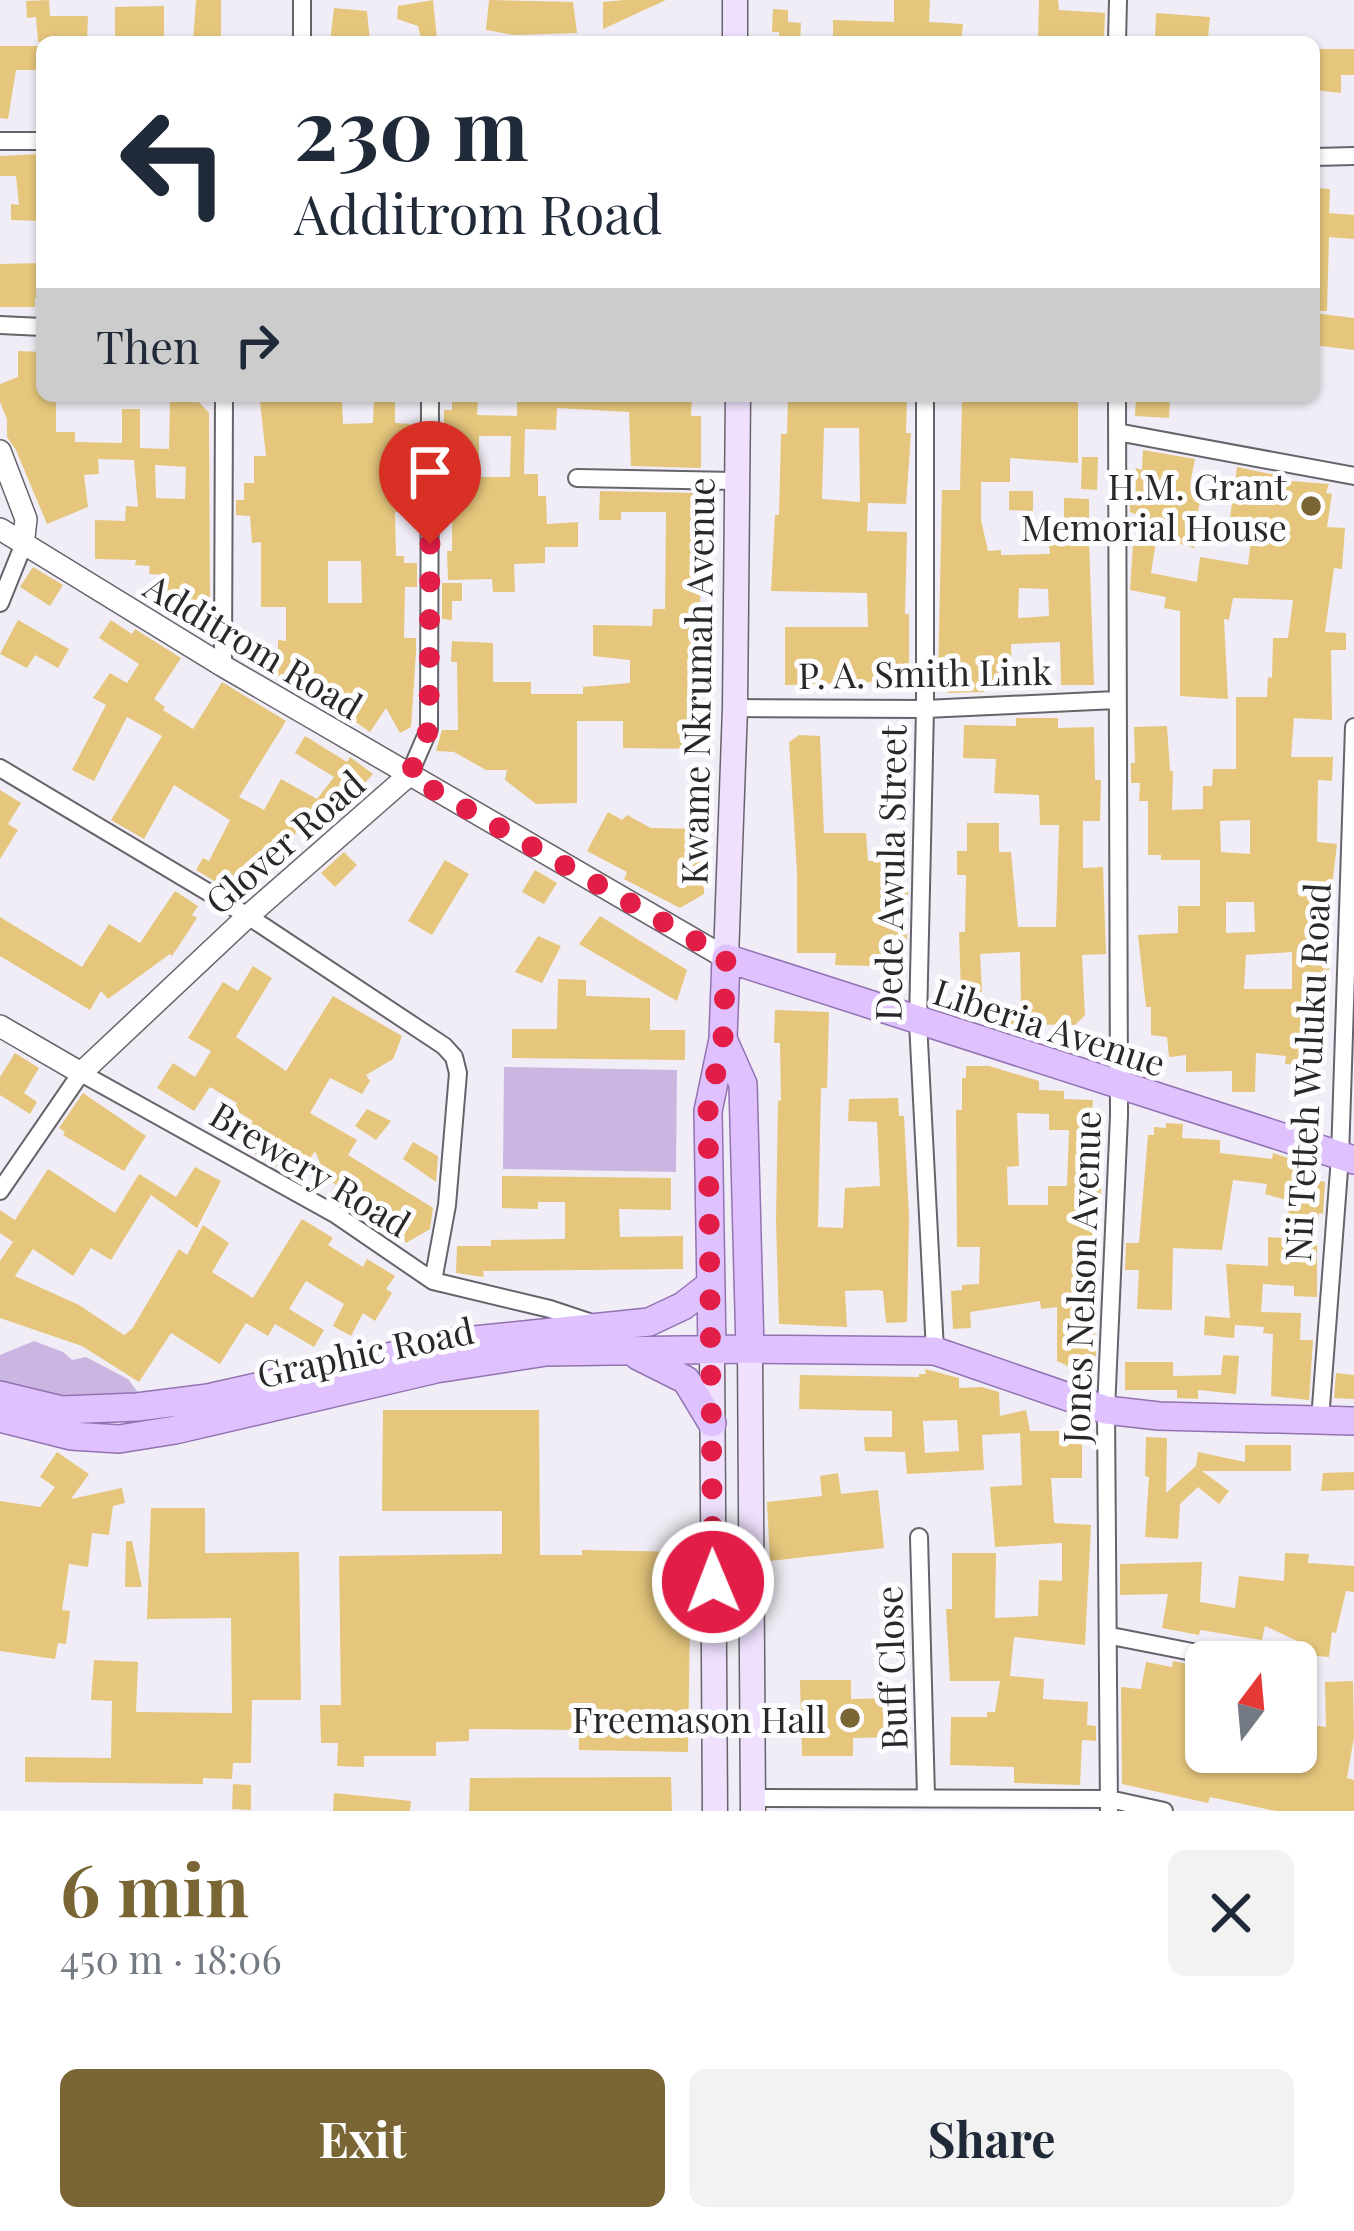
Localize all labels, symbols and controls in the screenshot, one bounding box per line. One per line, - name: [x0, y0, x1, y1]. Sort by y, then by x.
- text: 230 m: [294, 70, 529, 182]
- icon: left: [96, 84, 252, 240]
- text: Additrom Road: [294, 177, 663, 249]
- icon: right: [224, 312, 290, 378]
- text: Then: [96, 315, 200, 375]
- pin: [379, 421, 481, 544]
- icon: arrive: [397, 439, 463, 505]
- place label: H.M. Grant Memorial House: [1021, 461, 1288, 550]
- street label: Kwame Nkrumah Avenue: [668, 477, 724, 885]
- marker: H.M. Grant Memorial House: [1298, 493, 1324, 519]
- street label: Additrom Road: [135, 561, 372, 729]
- street label: P. A. Smith Link: [798, 646, 1053, 698]
- street label: Dede Awula Street: [862, 723, 916, 1021]
- street label: Glover Road: [194, 758, 374, 923]
- street label: Nii Tetteh Wuluku Road: [1272, 881, 1340, 1263]
- street label: Liberia Avenue: [928, 966, 1172, 1086]
- street label: Brewery Road: [202, 1089, 420, 1247]
- street label: Jones Nelson Avenue: [1050, 1110, 1110, 1445]
- street label: Graphic Road: [252, 1305, 478, 1397]
- position arrow: [650, 1519, 776, 1645]
- street label: Buff Close: [863, 1585, 917, 1751]
- north arrow: [1185, 1641, 1317, 1773]
- map controls: [1185, 1641, 1317, 1773]
- place label: Freemason Hall: [572, 1694, 826, 1742]
- marker: Freemason Hall: [837, 1705, 863, 1731]
- text: 6 min: [60, 1839, 249, 1935]
- button: close: [1168, 1850, 1294, 1976]
- text: 450 m · 18:06: [60, 1932, 282, 1984]
- button: Exit: [60, 2069, 665, 2207]
- button: Share: [689, 2069, 1294, 2207]

